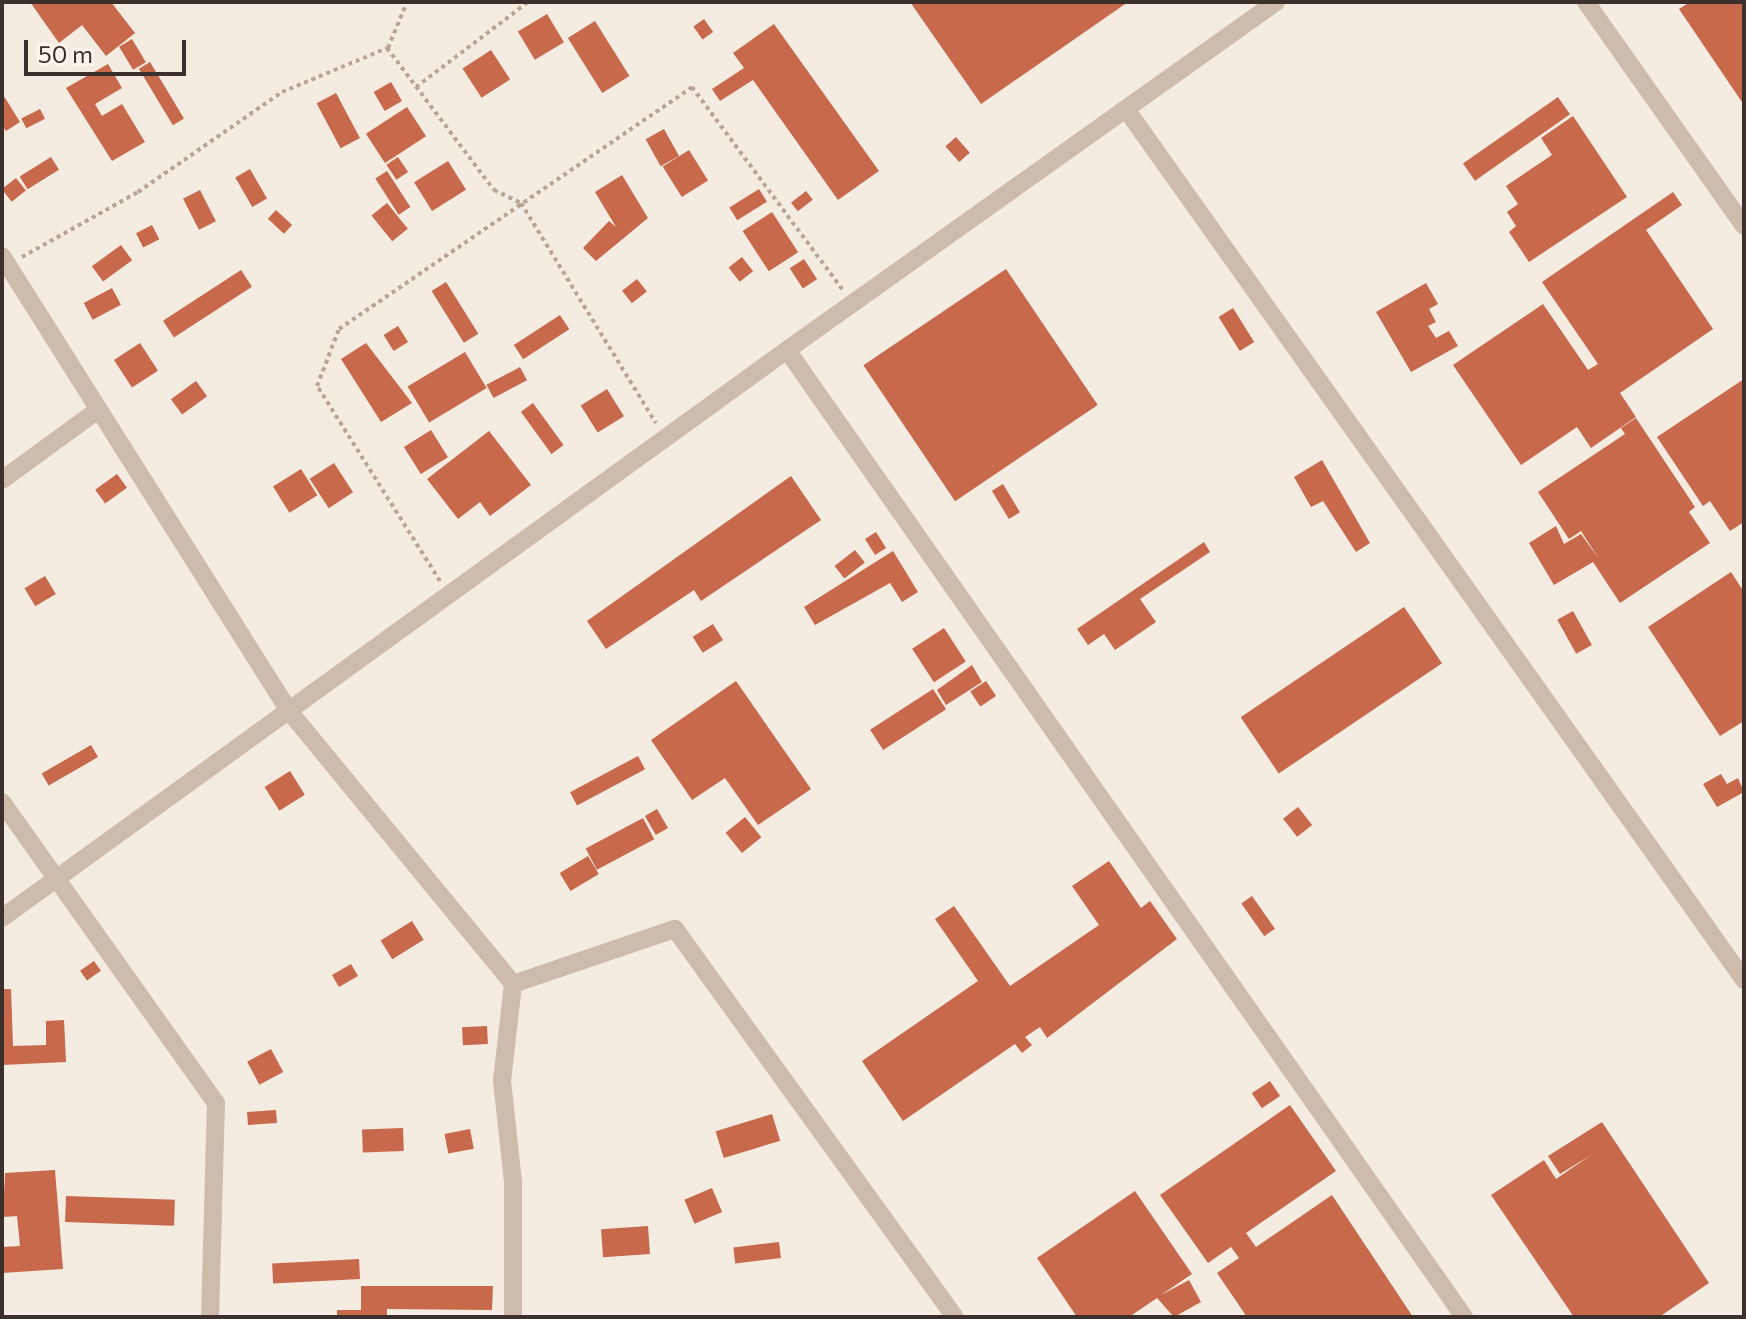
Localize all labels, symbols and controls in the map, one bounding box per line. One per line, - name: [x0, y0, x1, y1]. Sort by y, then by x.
- scale bar: [28, 24, 190, 74]
- text: 50 m: [38, 39, 93, 68]

